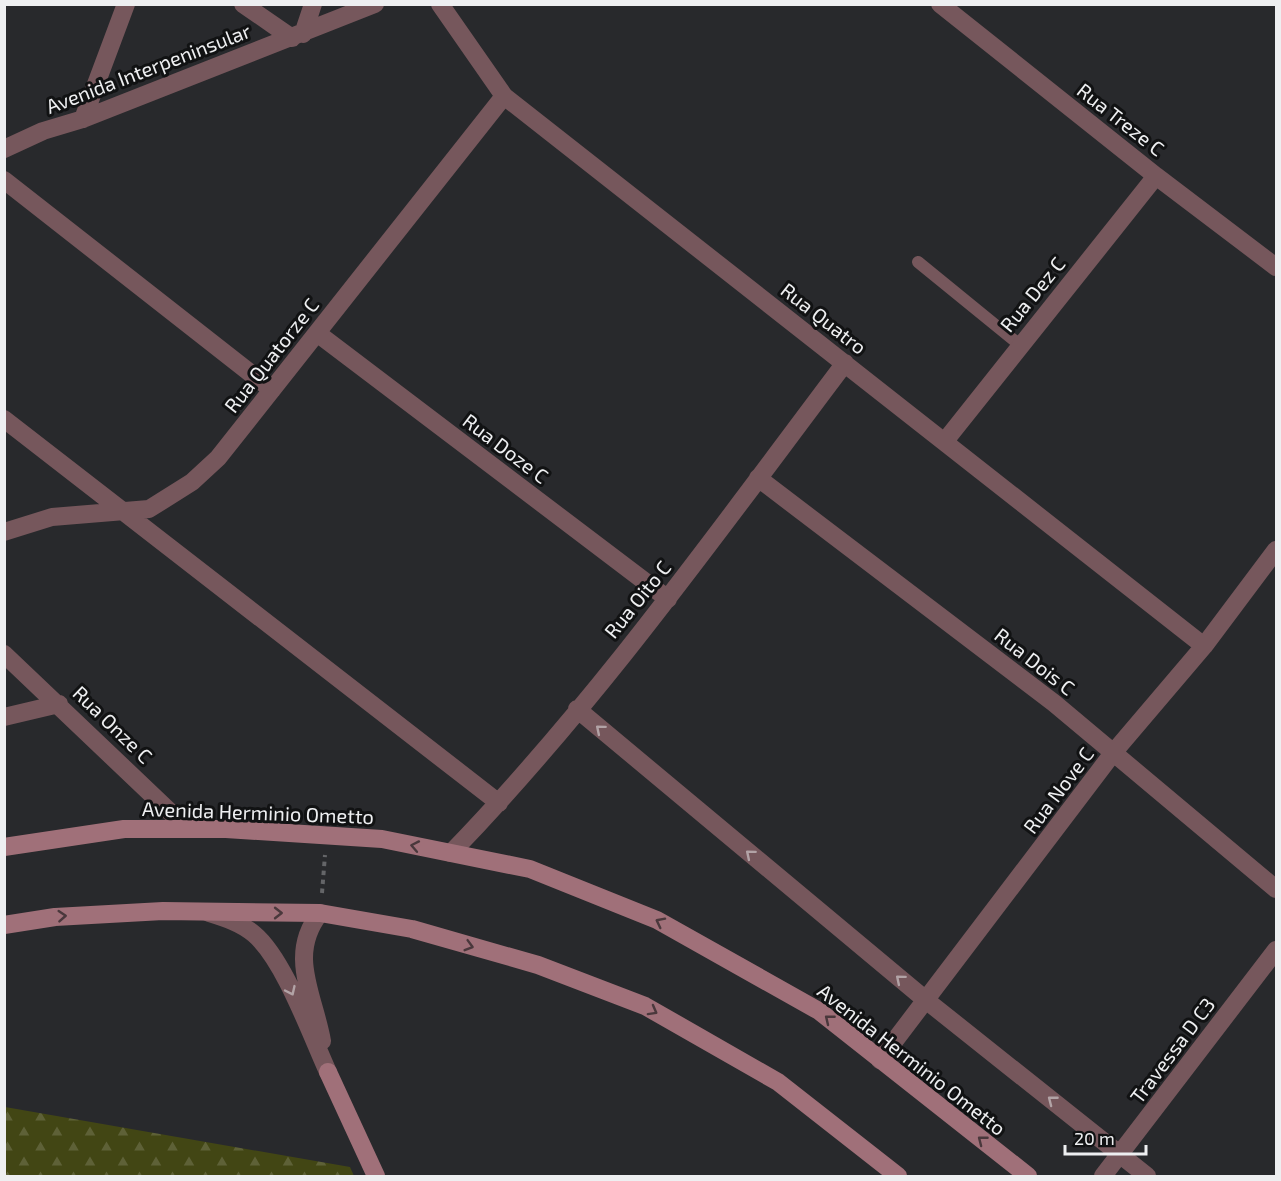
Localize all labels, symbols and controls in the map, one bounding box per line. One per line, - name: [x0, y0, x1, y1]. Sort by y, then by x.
- street label: Avenida Interpeninsular: [42, 18, 254, 118]
- street label: Rua Treze C: [1073, 78, 1169, 160]
- street label: Rua Dez C: [995, 252, 1069, 336]
- street label: Rua Quatro: [777, 277, 871, 359]
- street label: Rua Quatorze C: [219, 293, 323, 417]
- street label: Rua Doze C: [459, 408, 553, 488]
- street label: Rua Oito C: [599, 556, 675, 642]
- street label: Rua Dois C: [990, 622, 1080, 700]
- street label: Rua Onze C: [68, 680, 158, 768]
- one-way arrow: [596, 725, 607, 736]
- street label: Rua Nove C: [1018, 742, 1098, 838]
- street label: Avenida Herminio Ometto: [142, 796, 374, 828]
- one-way arrow: [410, 840, 420, 853]
- one-way arrow: [746, 850, 757, 861]
- one-way arrow: [274, 906, 283, 919]
- one-way arrow: [58, 910, 67, 923]
- one-way arrow: [656, 918, 667, 929]
- one-way arrow: [464, 938, 474, 951]
- one-way arrow: [896, 975, 907, 986]
- street label: Avenida Herminio Ometto: [813, 978, 1011, 1140]
- one-way arrow: [283, 984, 295, 995]
- street label: Travessa D C3: [1125, 992, 1219, 1108]
- one-way arrow: [647, 1003, 657, 1015]
- one-way arrow: [825, 1015, 836, 1026]
- one-way arrow: [1048, 1097, 1059, 1108]
- scale bar: [1065, 1118, 1146, 1156]
- text: 20 m: [1074, 1127, 1115, 1149]
- one-way arrow: [978, 1137, 989, 1148]

